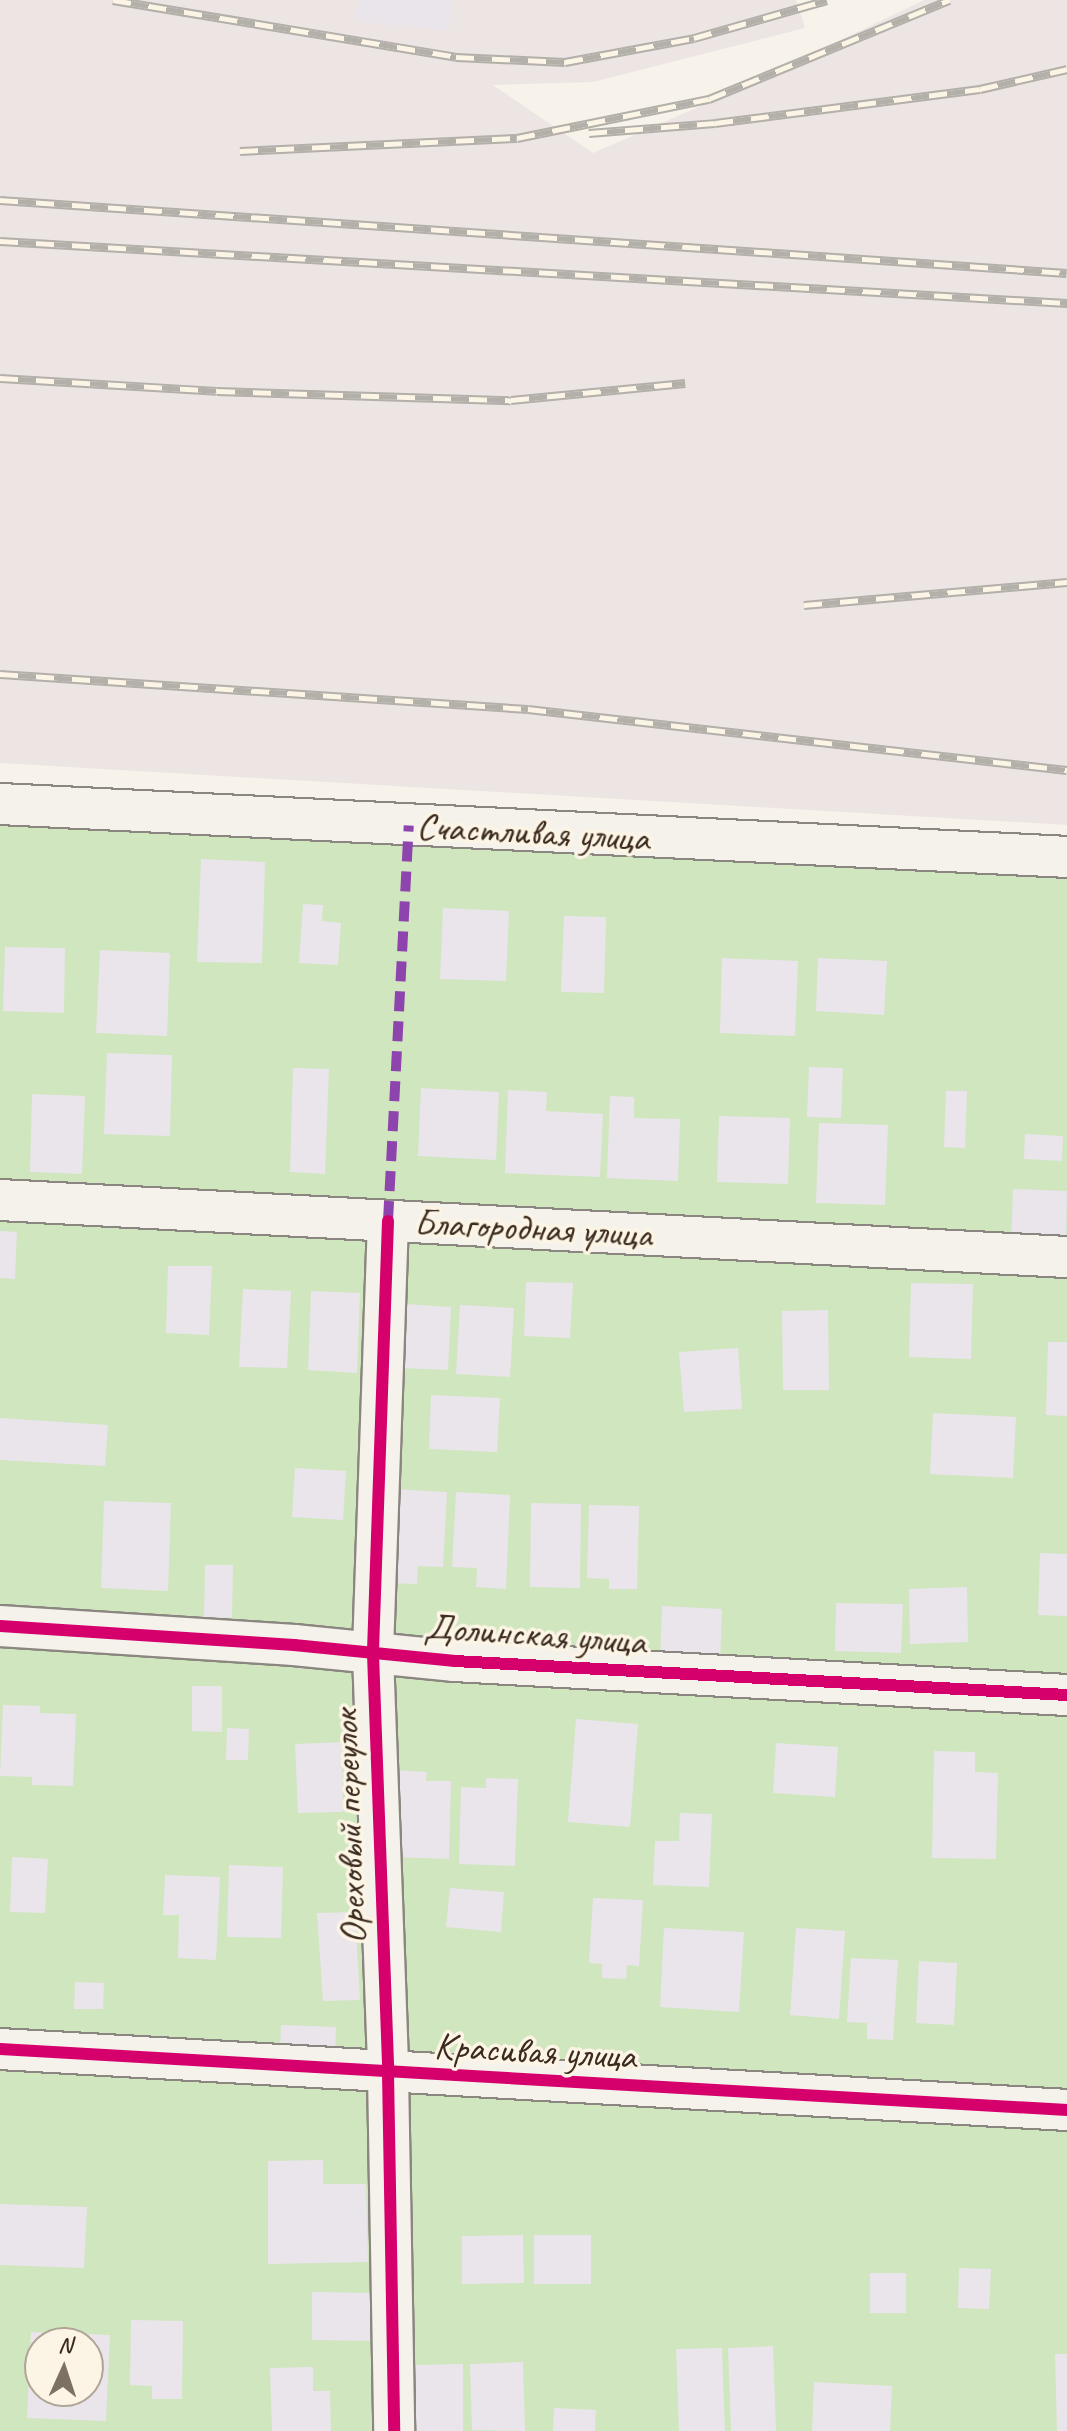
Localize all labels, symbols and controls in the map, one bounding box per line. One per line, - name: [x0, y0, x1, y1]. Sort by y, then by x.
- street label: Счастливая улица: [415, 803, 651, 861]
- street label: Благородная улица: [412, 1199, 654, 1257]
- street label: Долинская улица: [421, 1603, 649, 1665]
- street label: Ореховый переулок: [322, 1709, 376, 1945]
- street label: Красивая улица: [432, 2023, 638, 2079]
- north arrow: [24, 2327, 104, 2407]
- text: N: [58, 2331, 73, 2359]

